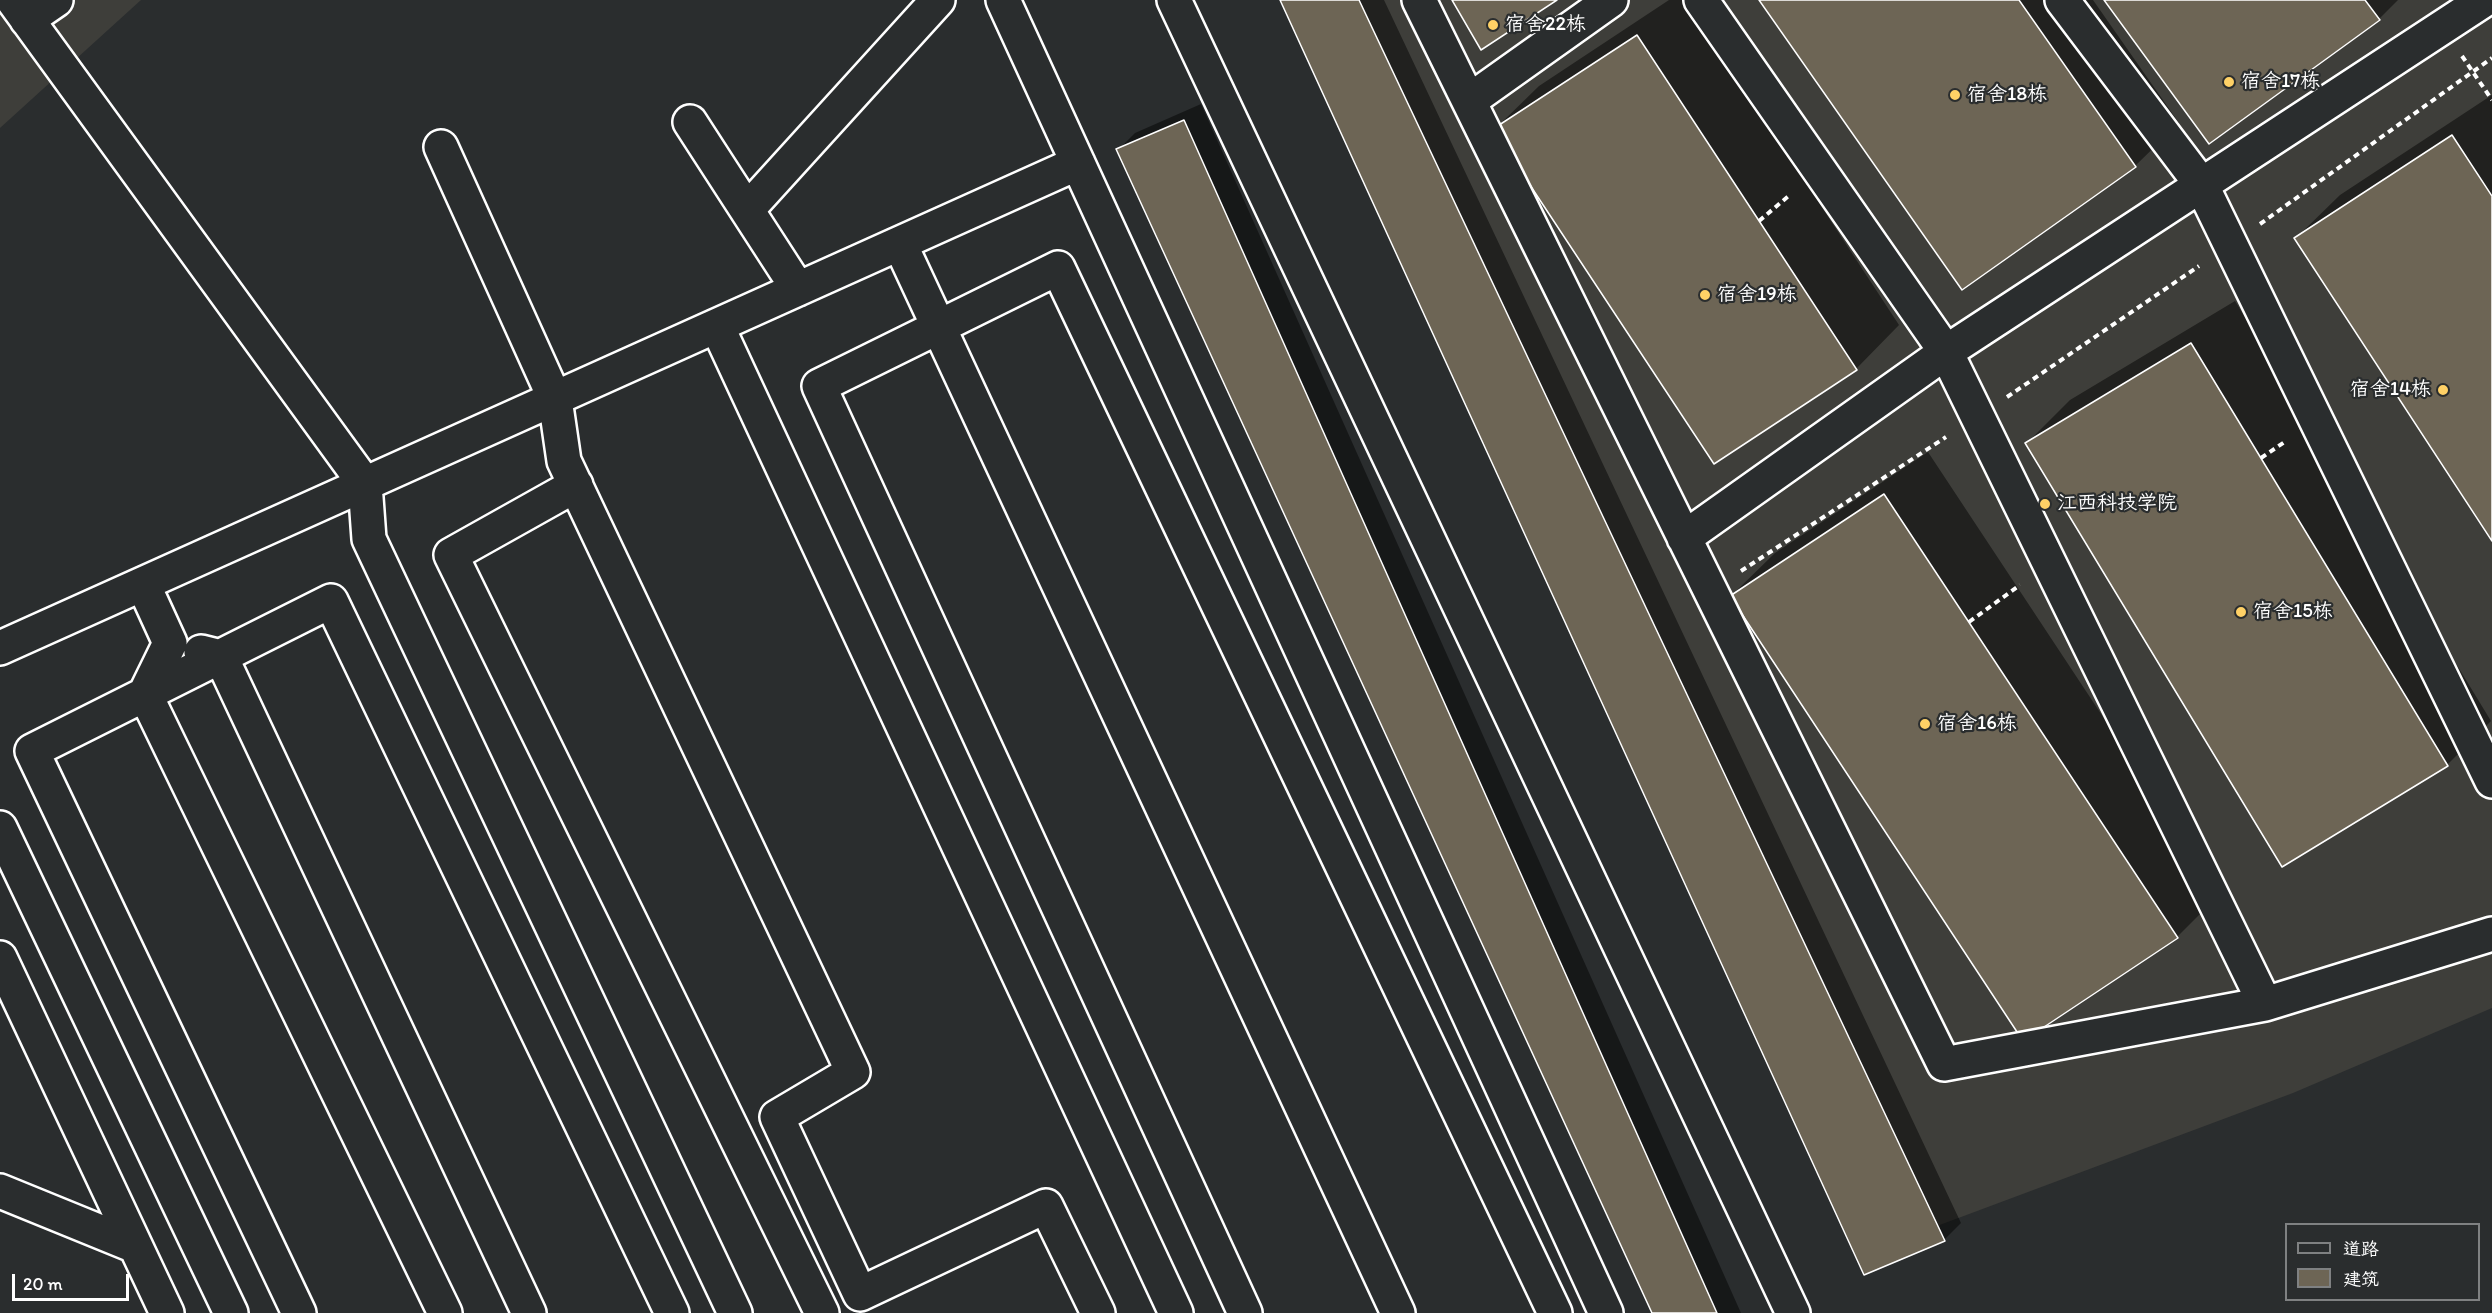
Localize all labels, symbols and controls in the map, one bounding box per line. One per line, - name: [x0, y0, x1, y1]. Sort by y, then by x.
- place label: 宿舍22栋: [1505, 13, 1586, 37]
- marker: 宿舍22栋: [1486, 18, 1500, 32]
- place label: 宿舍17栋: [2241, 70, 2320, 94]
- marker: 宿舍17栋: [2222, 75, 2236, 89]
- place label: 宿舍18栋: [1967, 83, 2047, 107]
- marker: 宿舍18栋: [1948, 88, 1962, 102]
- place label: 宿舍19栋: [1717, 283, 1797, 307]
- marker: 宿舍19栋: [1698, 288, 1712, 302]
- place label: 宿舍14栋: [2350, 378, 2431, 402]
- marker: 宿舍14栋: [2436, 383, 2450, 397]
- place label: 江西科技学院: [2057, 492, 2177, 516]
- marker: 江西科技学院: [2038, 497, 2052, 511]
- place label: 宿舍15栋: [2253, 600, 2333, 624]
- marker: 宿舍15栋: [2234, 605, 2248, 619]
- place label: 宿舍16栋: [1937, 712, 2017, 736]
- marker: 宿舍16栋: [1918, 717, 1932, 731]
- legend: [2285, 1223, 2480, 1301]
- text: 道路: [2343, 1238, 2379, 1260]
- scale bar: [15, 1262, 132, 1300]
- text: 建筑: [2343, 1268, 2379, 1290]
- text: 20 m: [23, 1273, 63, 1295]

